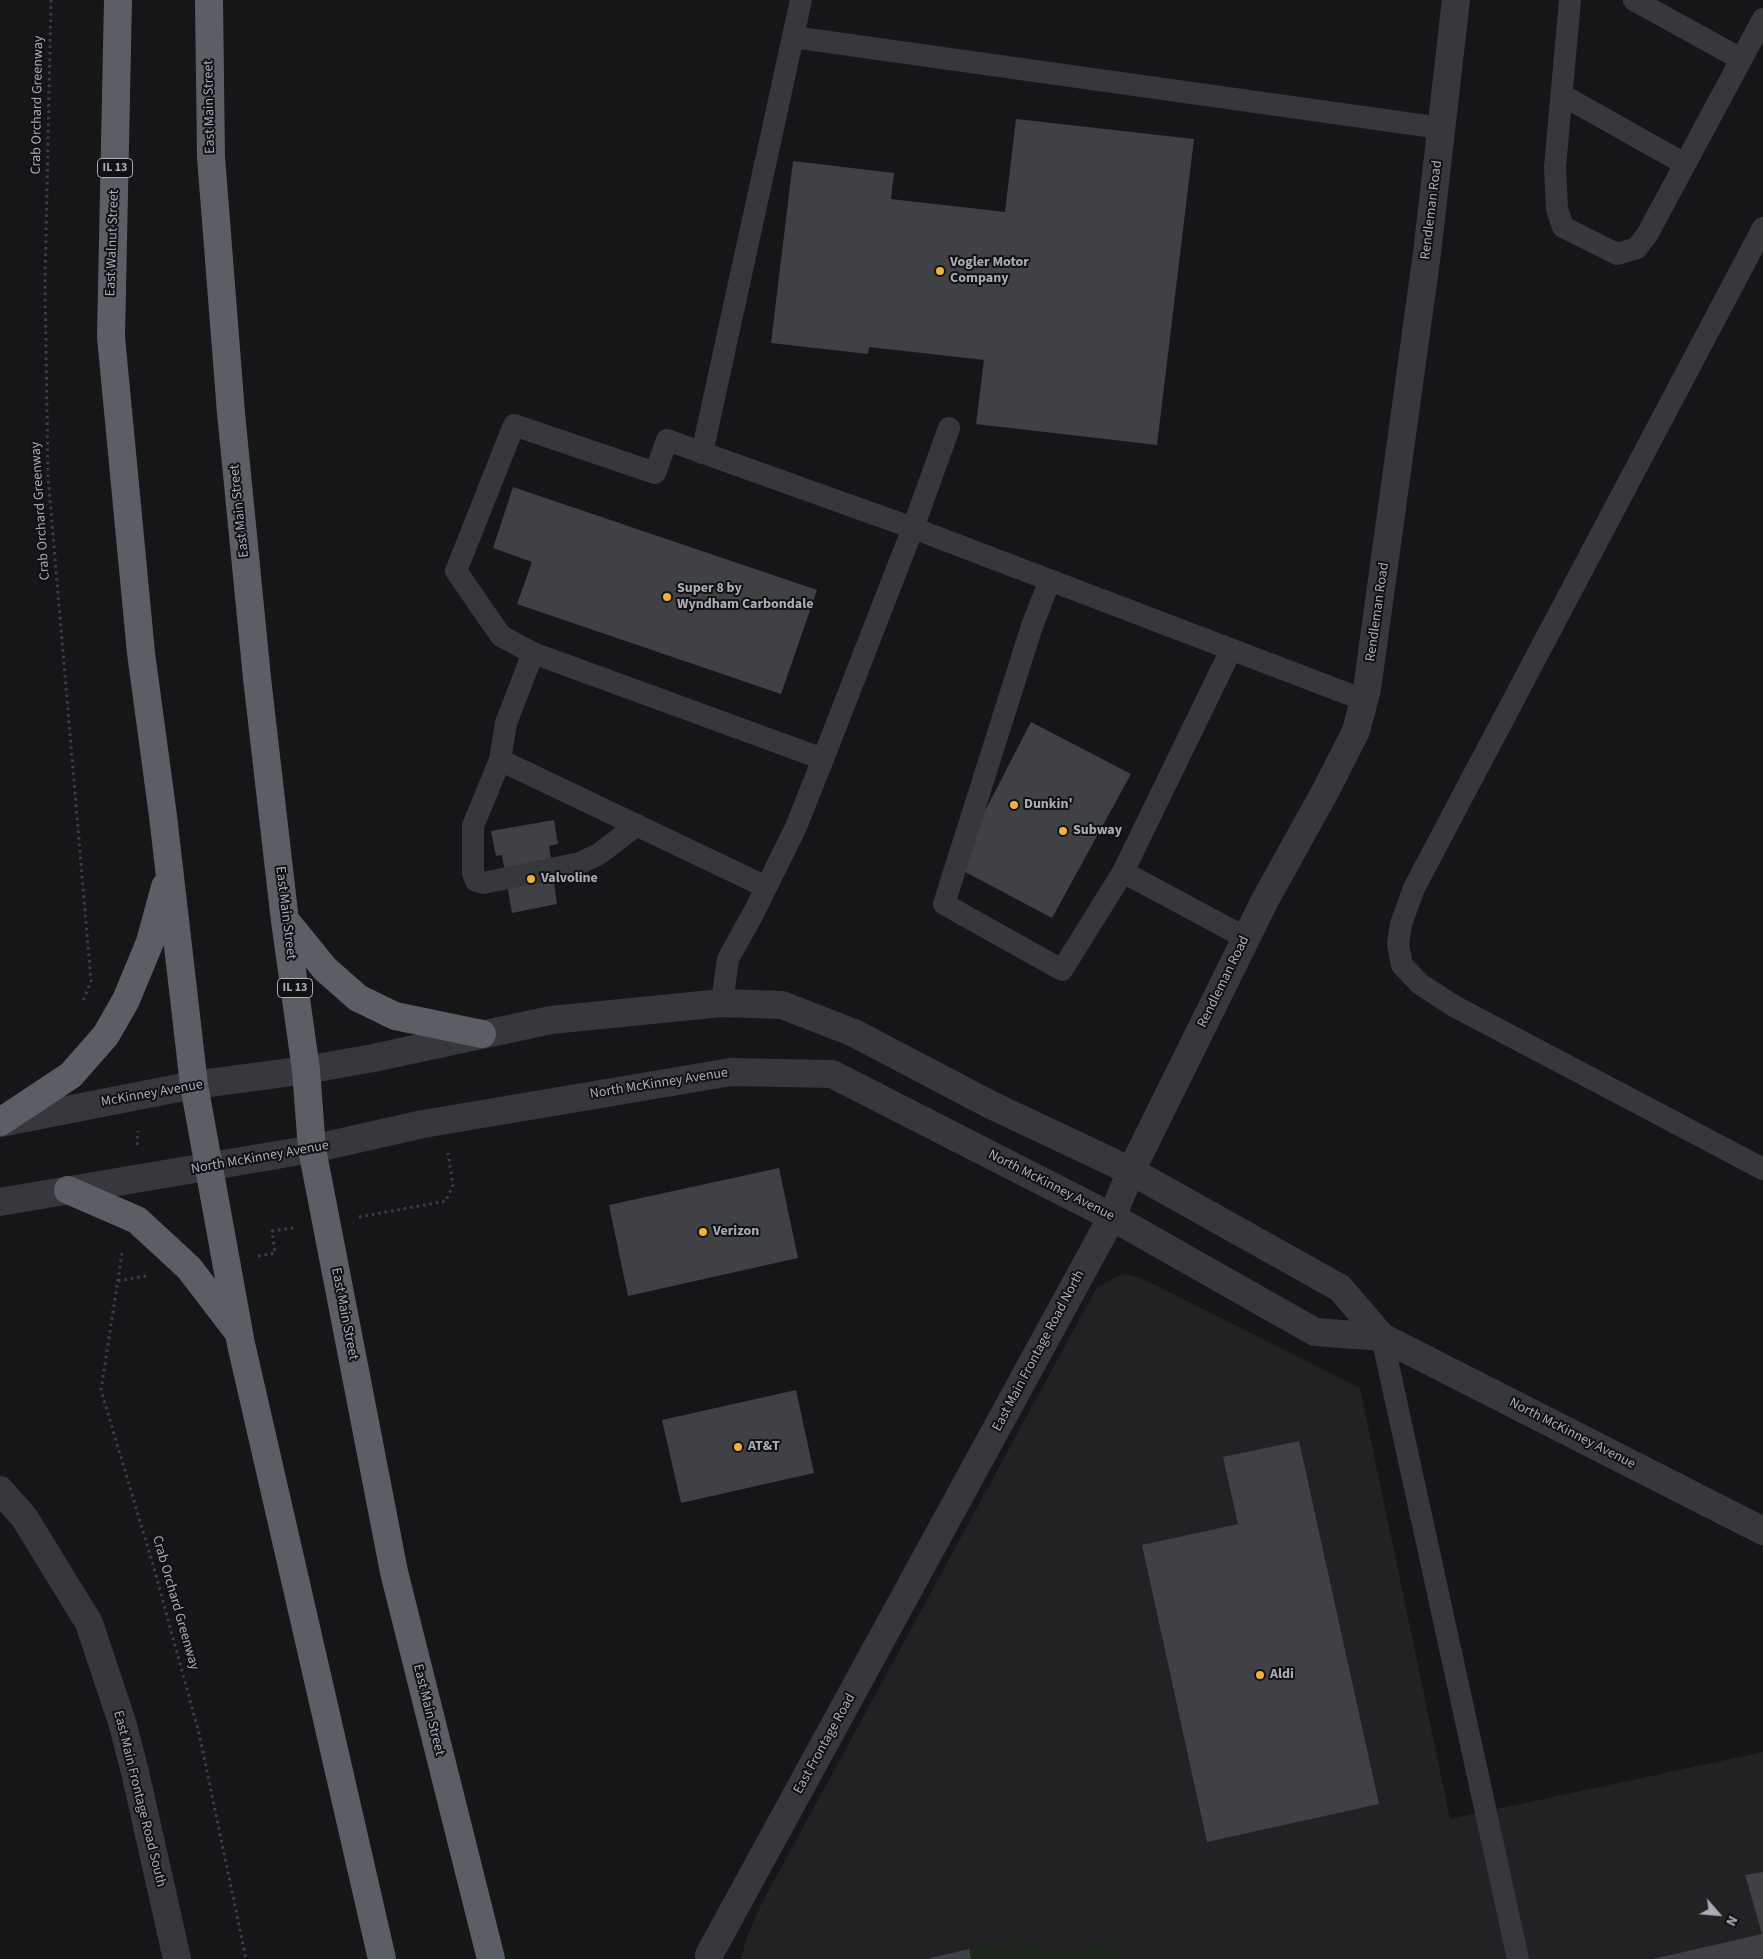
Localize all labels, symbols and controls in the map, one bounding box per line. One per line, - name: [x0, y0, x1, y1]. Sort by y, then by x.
- street label: Crab Orchard Greenway: [28, 35, 48, 175]
- street label: East Main Street: [201, 60, 219, 154]
- road number: IL 13: [98, 158, 132, 178]
- street label: Rendleman Road: [1418, 159, 1446, 261]
- street label: East Walnut Street: [103, 189, 123, 297]
- place label: Vogler Motor Company: [950, 255, 1029, 288]
- marker: Vogler Motor Company: [934, 265, 946, 277]
- street label: Crab Orchard Greenway: [28, 441, 54, 581]
- street label: East Main Street: [227, 463, 253, 559]
- street label: Rendleman Road: [1363, 561, 1393, 663]
- place label: Super 8 by Wyndham Carbondale: [677, 581, 813, 614]
- marker: Super 8 by Wyndham Carbondale: [661, 591, 673, 603]
- place label: Dunkin': [1024, 797, 1073, 813]
- marker: Dunkin': [1008, 799, 1020, 811]
- place label: Subway: [1073, 823, 1122, 839]
- marker: Subway: [1057, 825, 1069, 837]
- street label: East Main Street: [271, 865, 299, 961]
- place label: Valvoline: [541, 871, 598, 887]
- marker: Valvoline: [525, 873, 537, 885]
- street label: Rendleman Road: [1195, 933, 1253, 1031]
- road number: IL 13: [278, 978, 312, 998]
- street label: North McKinney Avenue: [589, 1065, 729, 1103]
- street label: McKinney Avenue: [100, 1077, 204, 1111]
- street label: North McKinney Avenue: [190, 1138, 330, 1178]
- street label: North McKinney Avenue: [985, 1147, 1117, 1225]
- place label: Verizon: [713, 1224, 759, 1240]
- marker: Verizon: [697, 1226, 709, 1238]
- street label: East Main Street: [327, 1266, 361, 1362]
- street label: East Main Frontage Road North: [989, 1268, 1089, 1434]
- street label: North McKinney Avenue: [1506, 1395, 1638, 1473]
- place label: AT&T: [748, 1439, 780, 1455]
- marker: AT&T: [732, 1441, 744, 1453]
- street label: Crab Orchard Greenway: [148, 1534, 202, 1672]
- street label: East Main Street: [409, 1662, 447, 1758]
- place label: Aldi: [1270, 1667, 1294, 1683]
- marker: Aldi: [1254, 1669, 1266, 1681]
- street label: East Frontage Road: [790, 1691, 860, 1797]
- street label: East Main Frontage Road South: [109, 1709, 169, 1889]
- north arrow: [1693, 1889, 1743, 1939]
- text: N: [1720, 1912, 1742, 1929]

